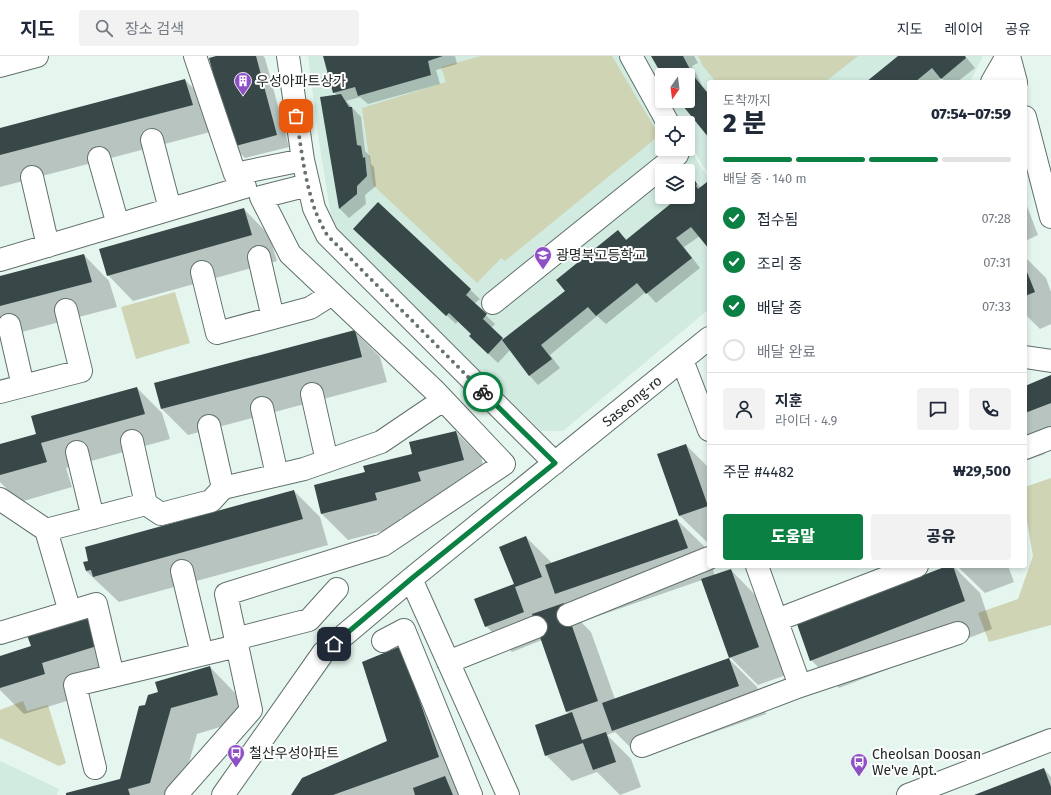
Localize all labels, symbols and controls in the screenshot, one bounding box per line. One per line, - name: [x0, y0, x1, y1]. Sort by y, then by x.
- search box: [79, 10, 359, 46]
- icon: search: [93, 17, 115, 39]
- text: 지도: [20, 18, 55, 41]
- text: 장소 검색: [125, 20, 184, 38]
- text: 지도: [897, 21, 923, 38]
- text: 레이어: [945, 21, 983, 38]
- text: 공유: [1005, 21, 1031, 38]
- north arrow: [655, 68, 695, 108]
- map controls: [655, 68, 695, 204]
- building icon: 우성아파트상가: [233, 71, 253, 96]
- place label: 우성아파트상가: [256, 73, 346, 90]
- text: 도착까지: [723, 93, 771, 108]
- pin: [279, 99, 313, 133]
- icon: bag: [285, 105, 307, 127]
- text: 07:54–07:59: [931, 105, 1011, 123]
- text: 2 분: [723, 108, 766, 139]
- button: locate: [655, 116, 695, 156]
- button: layers: [655, 164, 695, 204]
- text: 배달 중 · 140 m: [723, 171, 807, 186]
- icon: check: [723, 207, 745, 229]
- text: 접수됨: [757, 211, 798, 229]
- text: 07:28: [982, 211, 1011, 226]
- school or university icon: 광명북고등학교: [533, 245, 553, 270]
- place label: 광명북고등학교: [556, 247, 646, 264]
- icon: check: [723, 251, 745, 273]
- text: 조리 중: [757, 255, 802, 273]
- text: 07:31: [983, 255, 1011, 270]
- icon: check: [723, 295, 745, 317]
- text: 배달 중: [757, 299, 802, 317]
- text: 07:33: [982, 299, 1011, 314]
- text: 배달 완료: [757, 343, 816, 361]
- courier: [463, 372, 503, 412]
- street label: Saseong-ro: [599, 372, 665, 431]
- icon: bike: [472, 381, 494, 403]
- button: person: [723, 388, 765, 430]
- button: chat: [917, 388, 959, 430]
- button: phone: [969, 388, 1011, 430]
- text: 지훈: [775, 392, 803, 410]
- text: 라이더 · 4.9: [775, 413, 837, 428]
- text: ₩29,500: [953, 462, 1011, 480]
- text: 주문 #4482: [723, 463, 794, 481]
- button: 도움말: [723, 514, 863, 560]
- button: 공유: [871, 514, 1011, 560]
- pin: [317, 627, 351, 661]
- icon: home: [323, 633, 345, 655]
- bus stop icon: 철산우성아파트: [226, 743, 246, 768]
- place label: 철산우성아파트: [249, 745, 339, 762]
- place label: Cheolsan Doosan We've Apt.: [872, 746, 981, 779]
- bus stop icon: Cheolsan Doosan We've Apt.: [849, 752, 869, 777]

